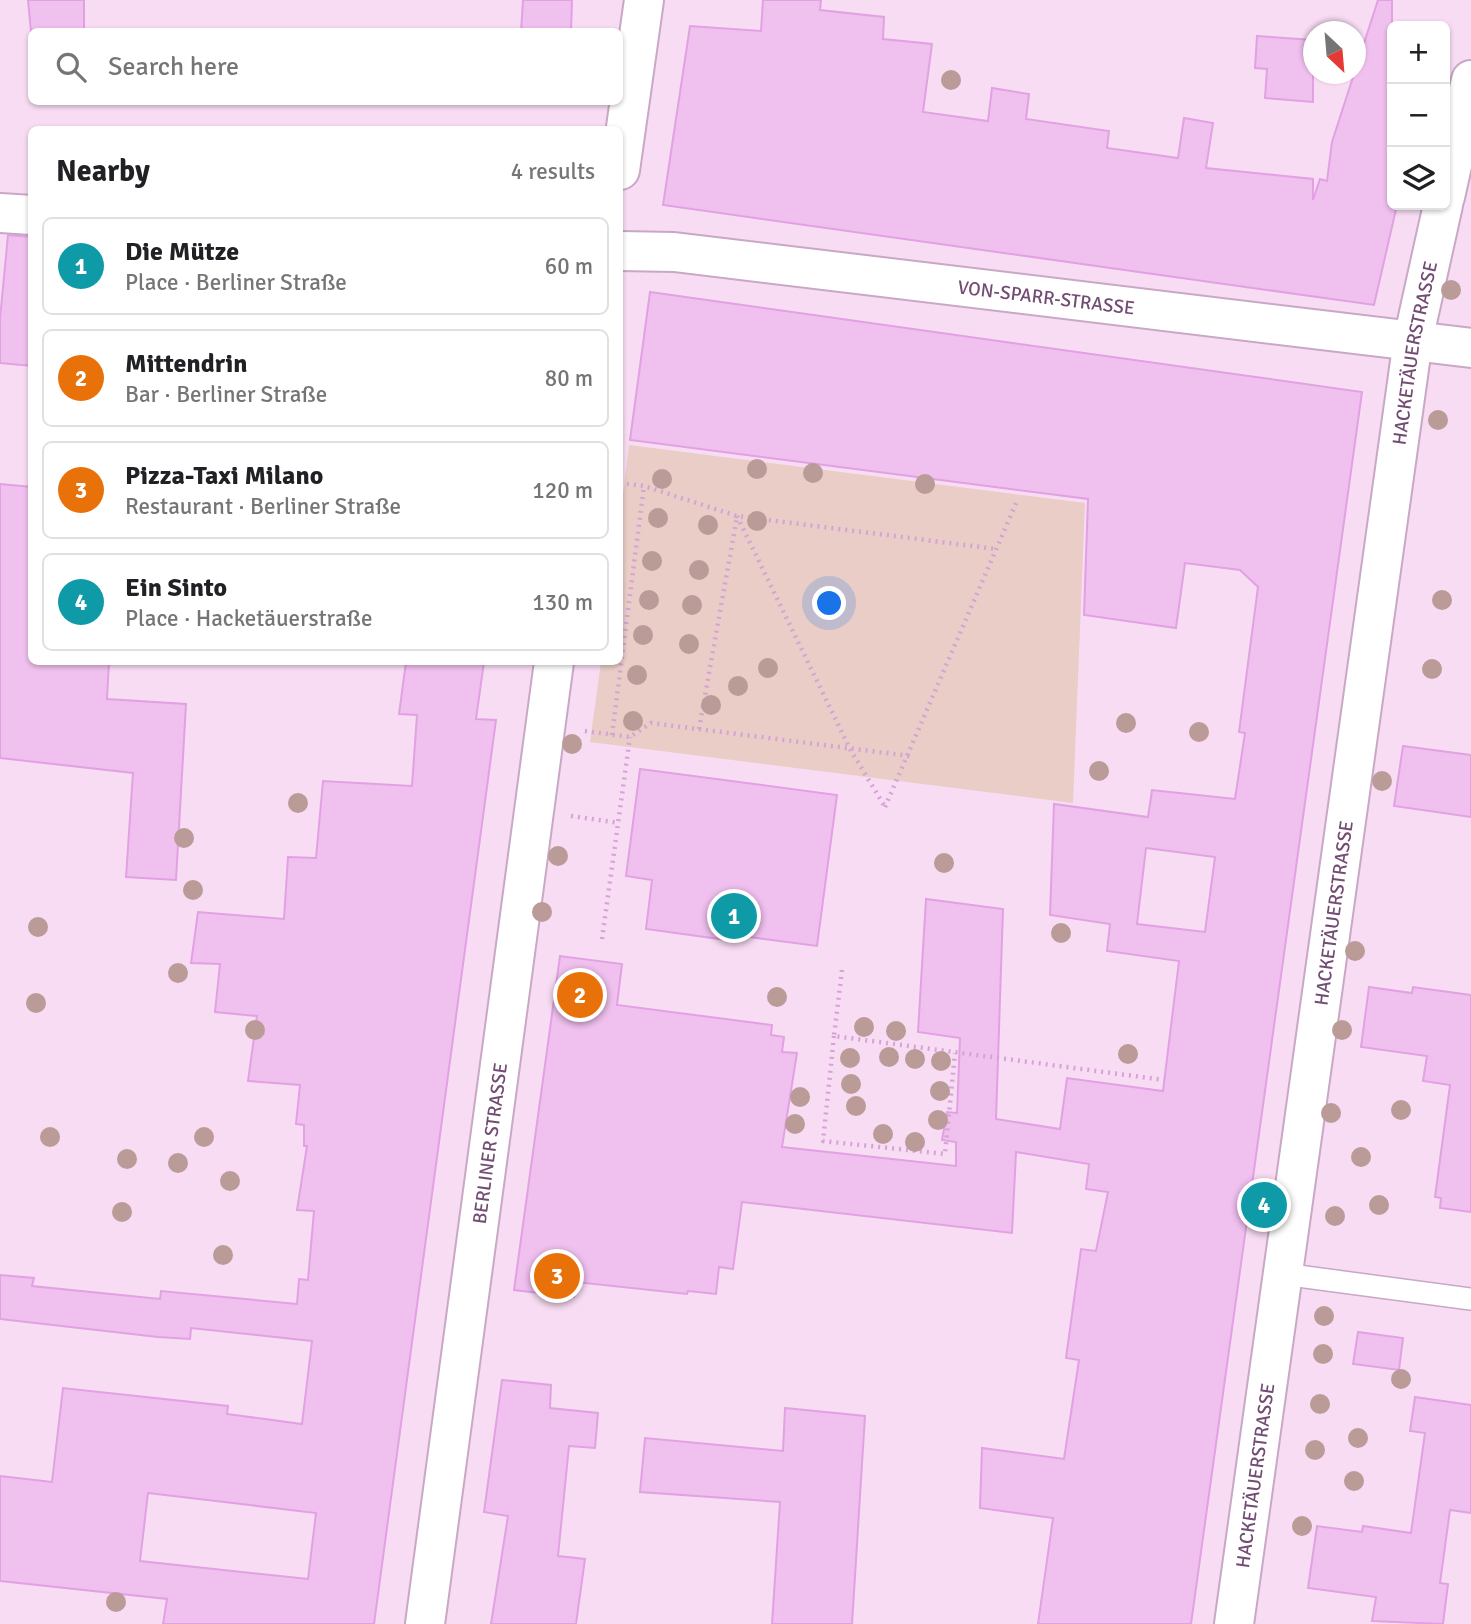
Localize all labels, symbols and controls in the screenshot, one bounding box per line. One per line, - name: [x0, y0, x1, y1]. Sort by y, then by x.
- north arrow: [1303, 21, 1366, 84]
- map controls: [1387, 21, 1450, 210]
- button: +: [1387, 21, 1450, 84]
- search box: [28, 28, 623, 105]
- icon: search: [52, 48, 90, 86]
- text: Search here: [108, 51, 239, 83]
- button: −: [1387, 84, 1450, 147]
- button: layers: [1387, 147, 1450, 210]
- text: Nearby: [56, 153, 150, 190]
- text: 4 results: [511, 157, 595, 186]
- text: Die Mütze: [125, 236, 239, 268]
- text: 1: [75, 252, 87, 281]
- text: 60 m: [545, 252, 593, 281]
- street label: HACKETÄUERSTRASSE: [1388, 259, 1443, 446]
- text: Place · Berliner Straße: [125, 268, 347, 297]
- street label: VON-SPARR-STRASSE: [956, 275, 1136, 320]
- text: Mittendrin: [125, 348, 248, 380]
- text: 2: [75, 364, 87, 393]
- text: 80 m: [545, 364, 593, 393]
- text: Bar · Berliner Straße: [125, 380, 327, 409]
- text: Pizza-Taxi Milano: [125, 460, 323, 492]
- text: 3: [75, 476, 87, 505]
- text: 120 m: [532, 476, 593, 505]
- text: Restaurant · Berliner Straße: [125, 492, 401, 521]
- text: Ein Sinto: [125, 572, 227, 604]
- your location: [812, 586, 846, 620]
- text: 4: [75, 588, 87, 617]
- text: 130 m: [532, 588, 593, 617]
- text: Place · Hacketäuerstraße: [125, 604, 372, 633]
- street label: HACKETÄUERSTRASSE: [1309, 819, 1359, 1007]
- pin: 1: [711, 890, 757, 942]
- pin: 2: [557, 969, 603, 1021]
- street label: BERLINER STRASSE: [468, 1061, 513, 1226]
- pin: 4: [1241, 1179, 1287, 1231]
- pin: 3: [534, 1250, 580, 1302]
- street label: HACKETÄUERSTRASSE: [1231, 1382, 1280, 1570]

